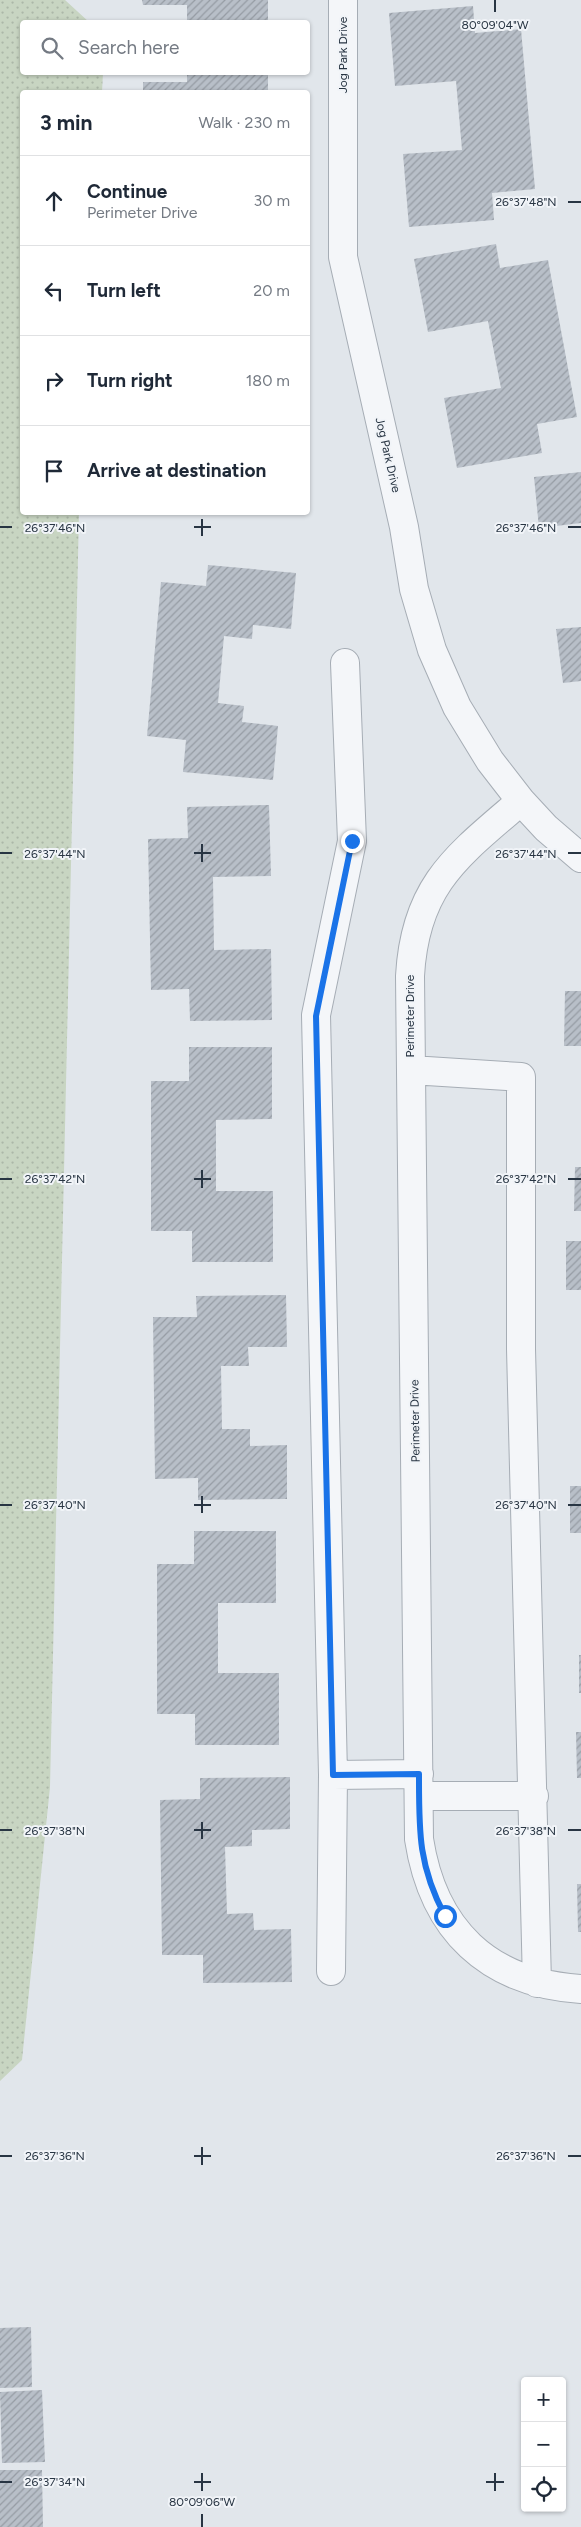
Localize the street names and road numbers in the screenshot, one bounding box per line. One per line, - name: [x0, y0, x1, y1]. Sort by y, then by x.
- street label: Jog Park Drive: [336, 16, 350, 93]
- street label: Jog Park Drive: [373, 416, 404, 494]
- street label: Perimeter Drive: [403, 974, 417, 1057]
- street label: Perimeter Drive: [407, 1379, 423, 1463]

